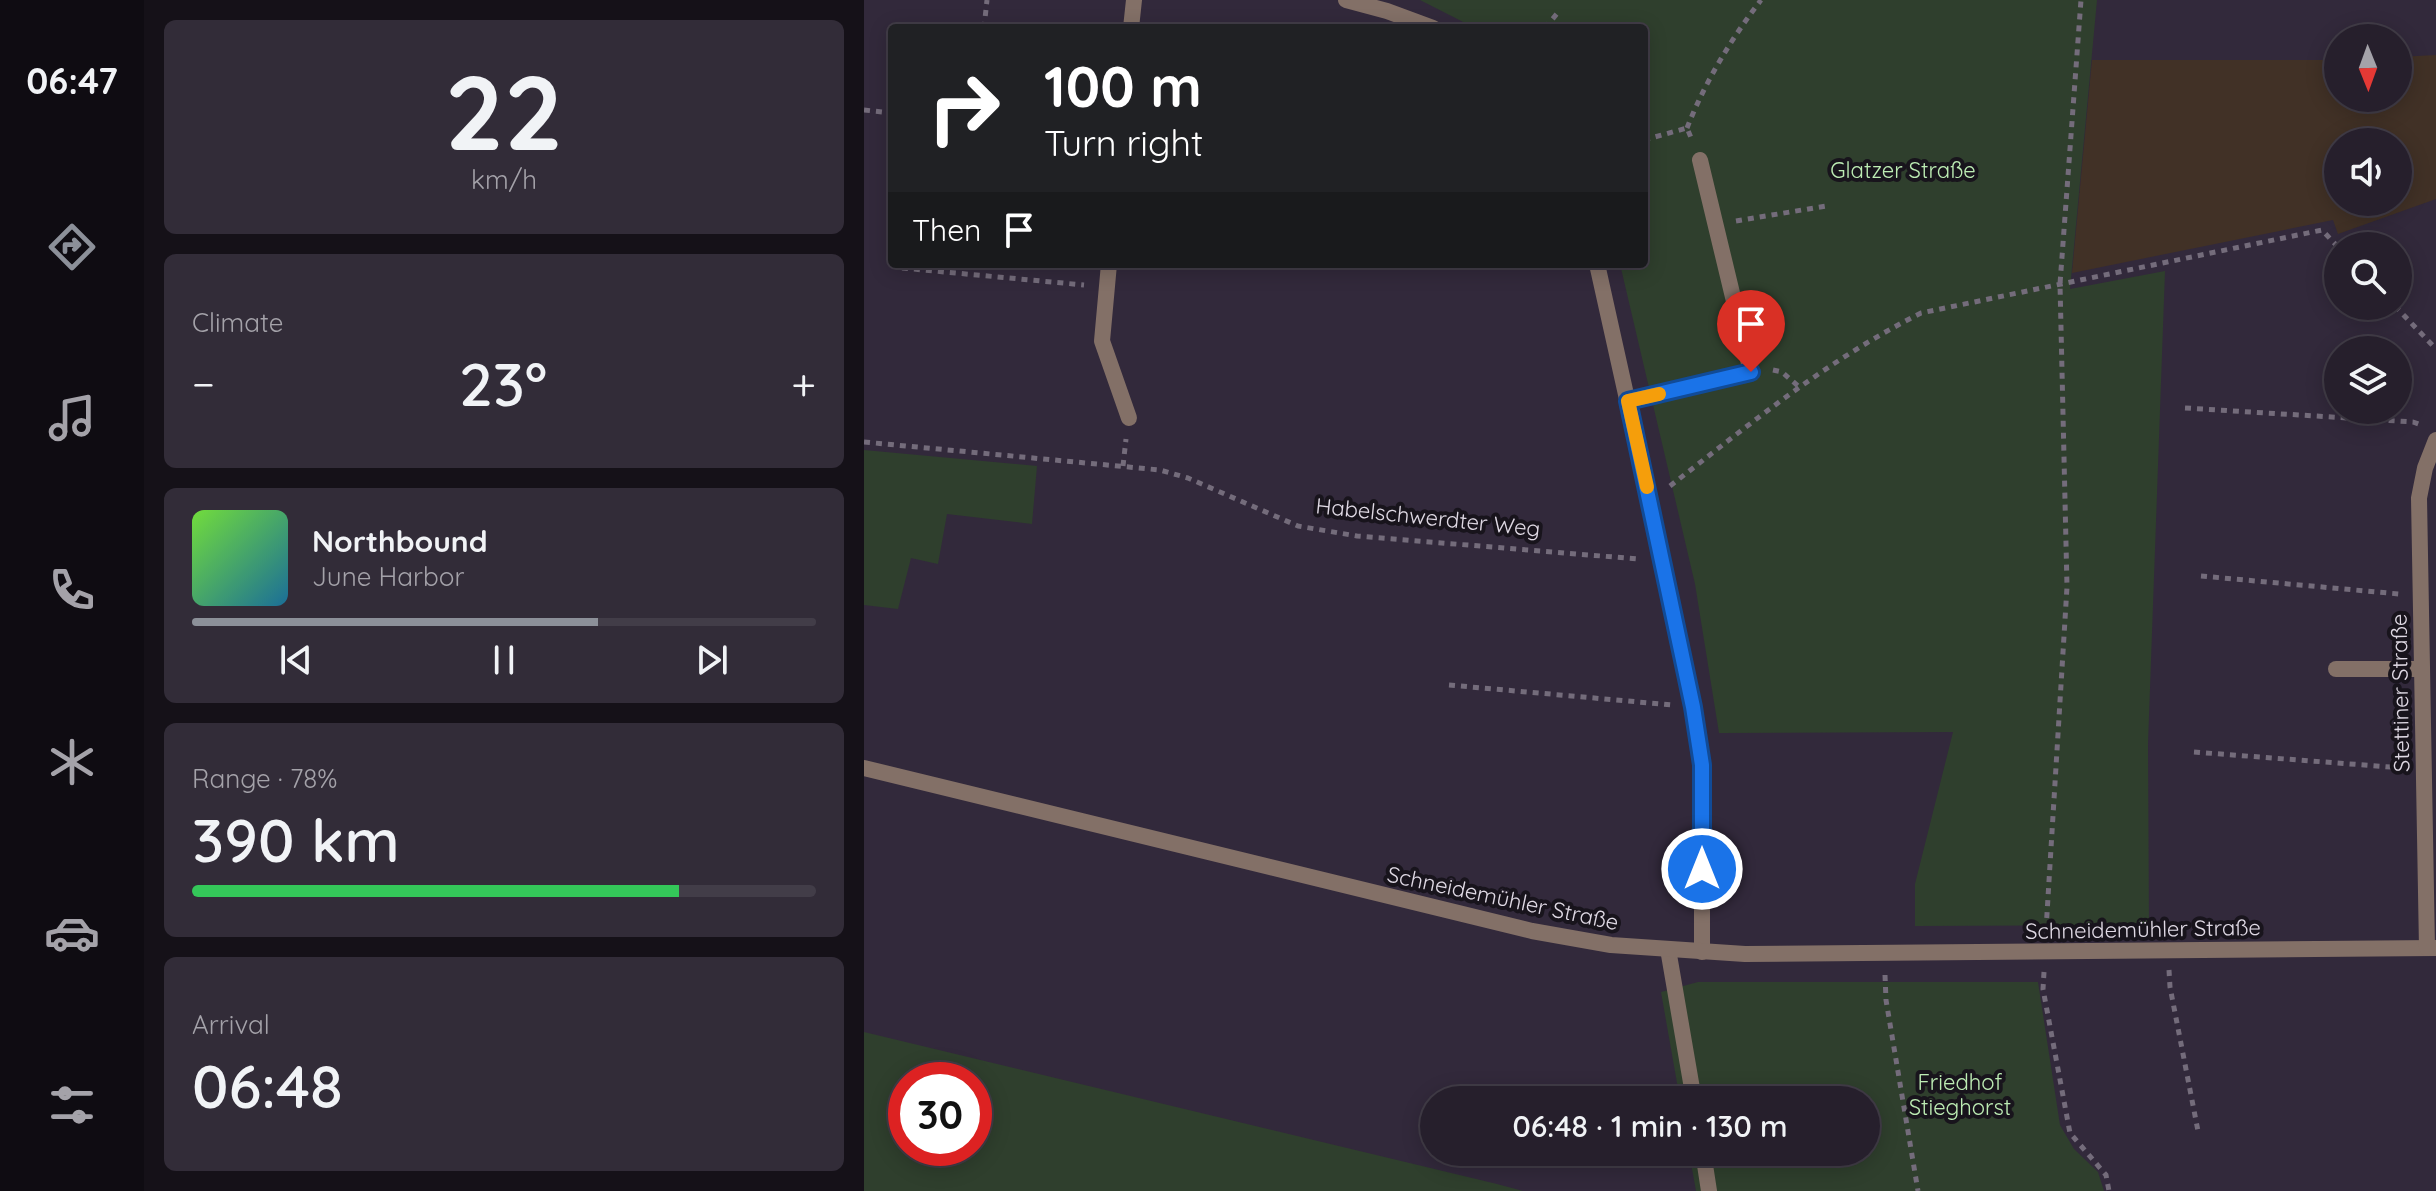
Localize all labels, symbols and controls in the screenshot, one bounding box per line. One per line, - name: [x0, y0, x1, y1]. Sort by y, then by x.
- north arrow: [2324, 24, 2412, 112]
- map controls: [2324, 24, 2412, 424]
- text: 22: [445, 46, 563, 176]
- text: 100 m: [1044, 51, 1202, 121]
- icon: right: [912, 56, 1016, 160]
- text: 06:47: [26, 58, 118, 103]
- text: Turn right: [1044, 120, 1203, 165]
- button: sound: [2324, 128, 2412, 216]
- park label: Glatzer Straße: [1830, 156, 1976, 184]
- text: km/h: [471, 163, 537, 196]
- icon: arrive: [997, 208, 1041, 252]
- text: Then: [912, 211, 981, 249]
- icon: directions: [44, 219, 100, 275]
- button: search: [2324, 232, 2412, 320]
- pin: [1717, 290, 1785, 372]
- icon: arrive: [1729, 302, 1773, 346]
- text: Climate: [192, 306, 283, 339]
- button: layers: [2324, 336, 2412, 424]
- text: 23°: [459, 346, 547, 421]
- text: −: [192, 356, 215, 411]
- text: +: [791, 356, 816, 411]
- icon: music: [44, 390, 100, 446]
- street label: Habelschwerdter Weg: [1314, 491, 1542, 543]
- text: Northbound: [312, 522, 488, 560]
- text: June Harbor: [312, 560, 464, 593]
- icon: phone: [44, 562, 100, 618]
- street label: Stettiner Straße: [2385, 614, 2415, 772]
- icon: previous: [274, 638, 318, 682]
- icon: pause: [482, 638, 526, 682]
- icon: next: [690, 638, 734, 682]
- icon: climate: [44, 734, 100, 790]
- text: Range · 78%: [192, 762, 338, 795]
- text: 390 km: [192, 802, 400, 877]
- position arrow: [1660, 827, 1744, 911]
- street label: Schneidemühler Straße: [1385, 860, 1621, 936]
- icon: car: [44, 905, 100, 961]
- street label: Schneidemühler Straße: [2025, 913, 2261, 945]
- text: Arrival: [192, 1008, 270, 1041]
- text: 06:48: [192, 1048, 343, 1123]
- speed limit sign: 30: [888, 1062, 992, 1166]
- park label: Friedhof Stieghorst: [1909, 1068, 2011, 1121]
- icon: filters: [44, 1077, 100, 1133]
- text: 06:48 · 1 min · 130 m: [1512, 1107, 1788, 1145]

